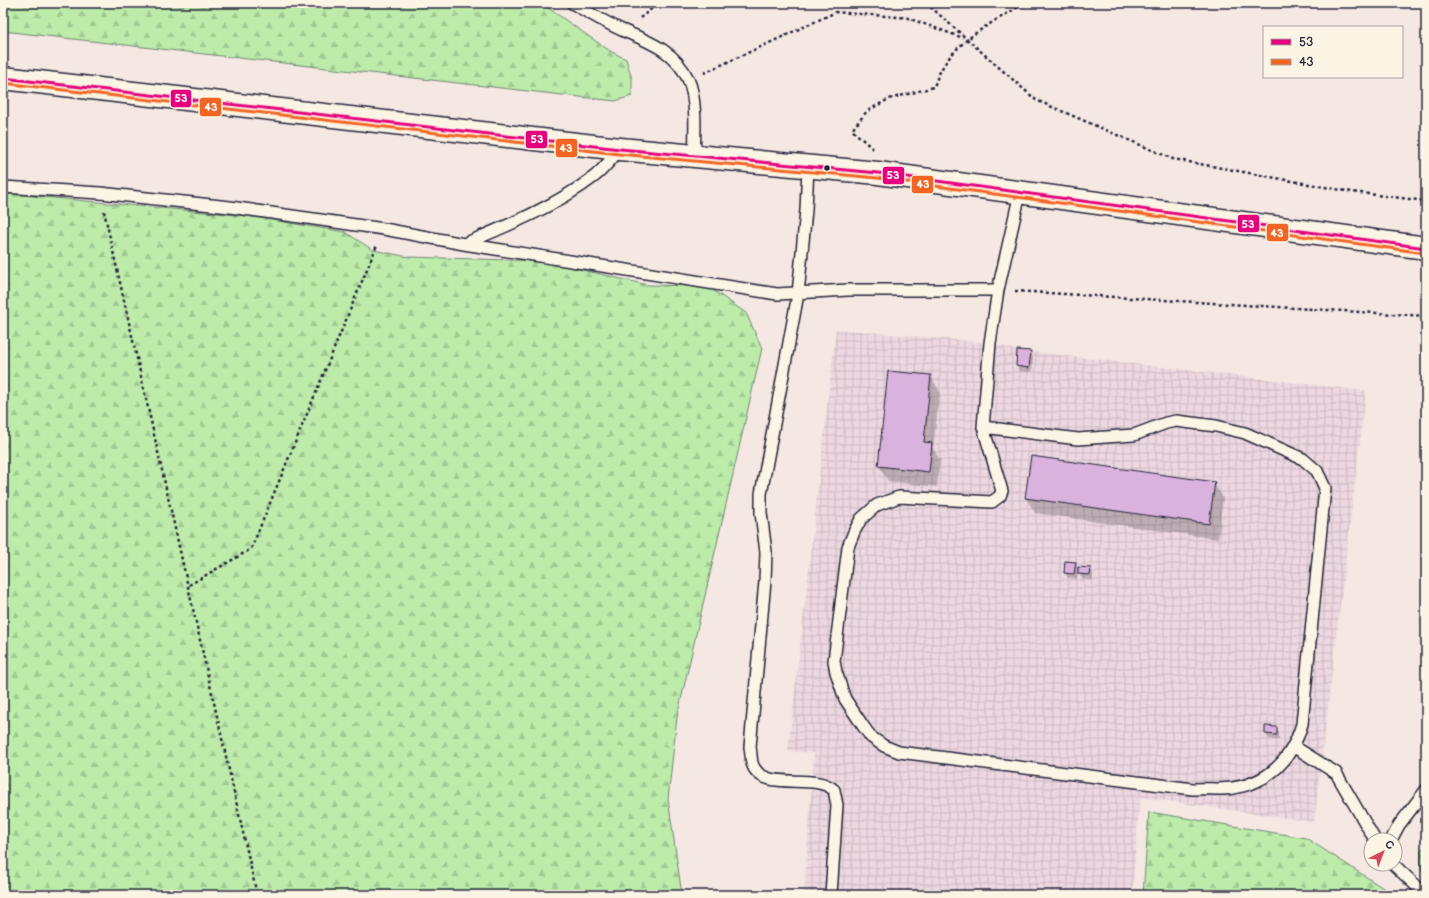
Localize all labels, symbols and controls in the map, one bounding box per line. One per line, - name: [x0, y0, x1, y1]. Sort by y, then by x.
- legend: [1263, 26, 1403, 78]
- text: 53: [1299, 35, 1313, 50]
- text: 43: [1299, 55, 1314, 70]
- line badge: 53: [170, 89, 192, 108]
- text: 53: [175, 92, 188, 105]
- line badge: 43: [199, 97, 222, 117]
- text: 43: [205, 101, 218, 114]
- line badge: 53: [525, 130, 548, 149]
- text: 53: [531, 133, 544, 146]
- line badge: 43: [555, 138, 578, 158]
- text: 43: [560, 142, 573, 155]
- unlabelled marker: [822, 163, 832, 173]
- line badge: 53: [882, 166, 905, 185]
- text: 53: [887, 169, 900, 182]
- line badge: 43: [911, 175, 934, 194]
- text: 43: [917, 178, 930, 191]
- line badge: 53: [1237, 214, 1260, 233]
- text: 53: [1242, 218, 1255, 231]
- line badge: 43: [1266, 223, 1289, 242]
- text: 43: [1271, 227, 1284, 240]
- north arrow: [1363, 832, 1403, 872]
- text: С: [1382, 838, 1397, 853]

